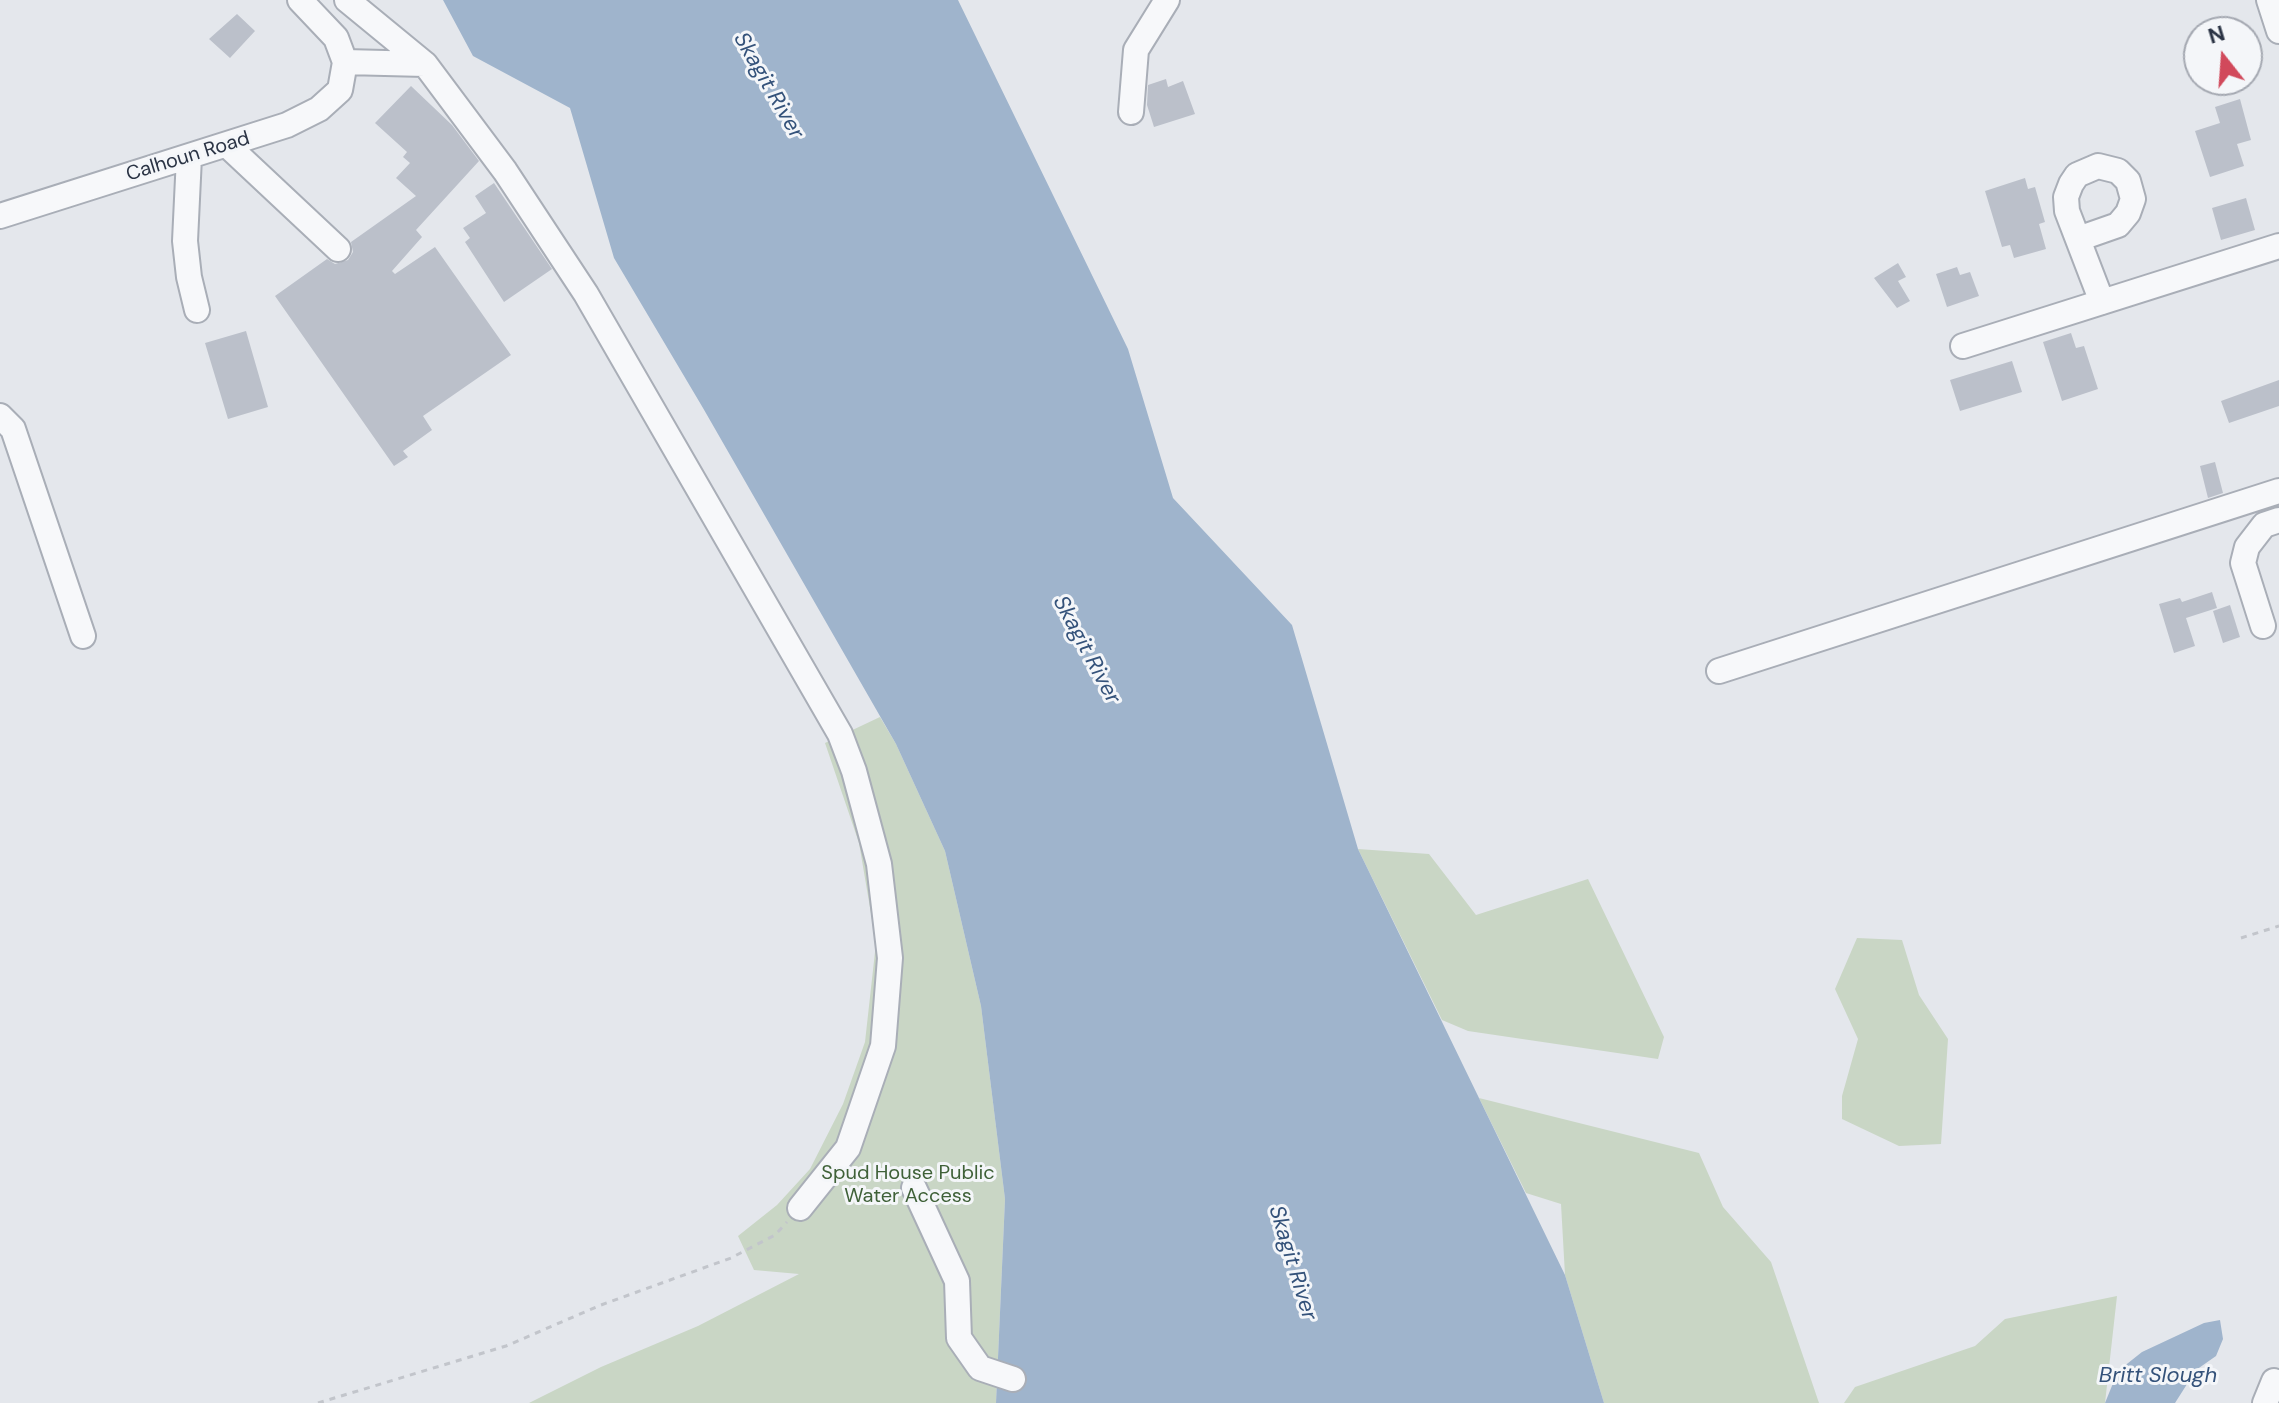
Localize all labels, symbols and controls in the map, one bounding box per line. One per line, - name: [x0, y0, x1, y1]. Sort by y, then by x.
- north arrow: [2183, 16, 2263, 96]
- text: N: [2205, 18, 2228, 51]
- water label: Skagit River: [727, 28, 809, 144]
- street label: Calhoun Road: [123, 127, 253, 187]
- water label: Skagit River: [1047, 591, 1125, 709]
- park label: Spud House Public Water Access: [821, 1162, 995, 1209]
- water label: Skagit River: [1262, 1202, 1322, 1324]
- water label: Britt Slough: [2099, 1363, 2217, 1389]

